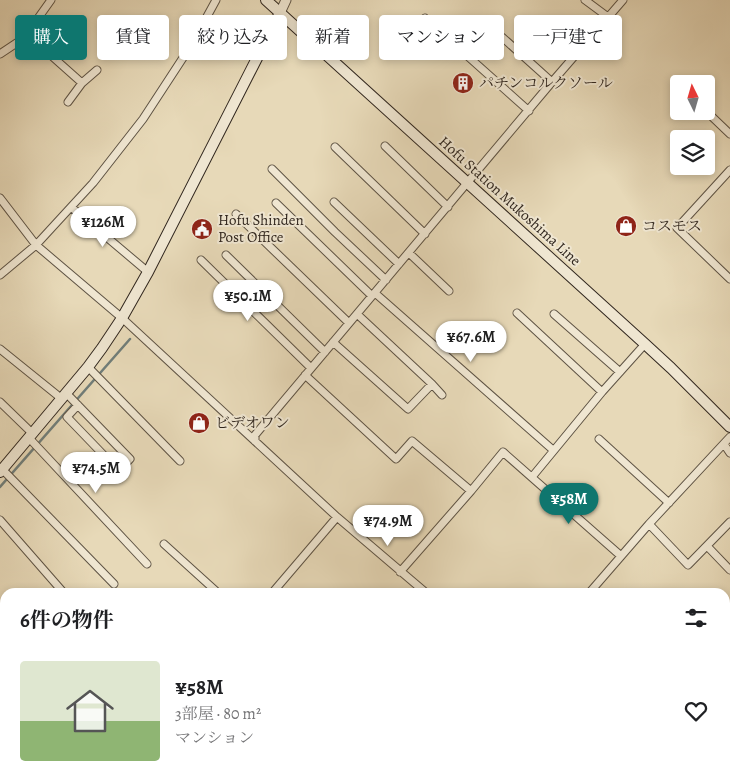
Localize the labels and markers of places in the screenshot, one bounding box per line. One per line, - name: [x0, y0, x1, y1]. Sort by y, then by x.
- building icon: パチンコルクソール: [451, 71, 475, 95]
- place label: パチンコルクソール: [479, 73, 613, 93]
- pin: ¥126M: [68, 206, 138, 248]
- place label: Hofu Shinden Post Office: [218, 210, 304, 247]
- shop icon: コスモス: [614, 214, 638, 238]
- place label: コスモス: [642, 216, 702, 236]
- public building icon: Hofu Shinden Post Office: [190, 217, 214, 241]
- pin: ¥50.1M: [207, 280, 289, 322]
- pin: ¥67.6M: [430, 320, 512, 363]
- shop icon: ビデオワン: [187, 411, 211, 435]
- place label: ビデオワン: [215, 413, 290, 433]
- pin: ¥74.5M: [55, 452, 137, 494]
- pin: ¥58M: [539, 482, 599, 525]
- pin: ¥74.9M: [347, 504, 429, 547]

